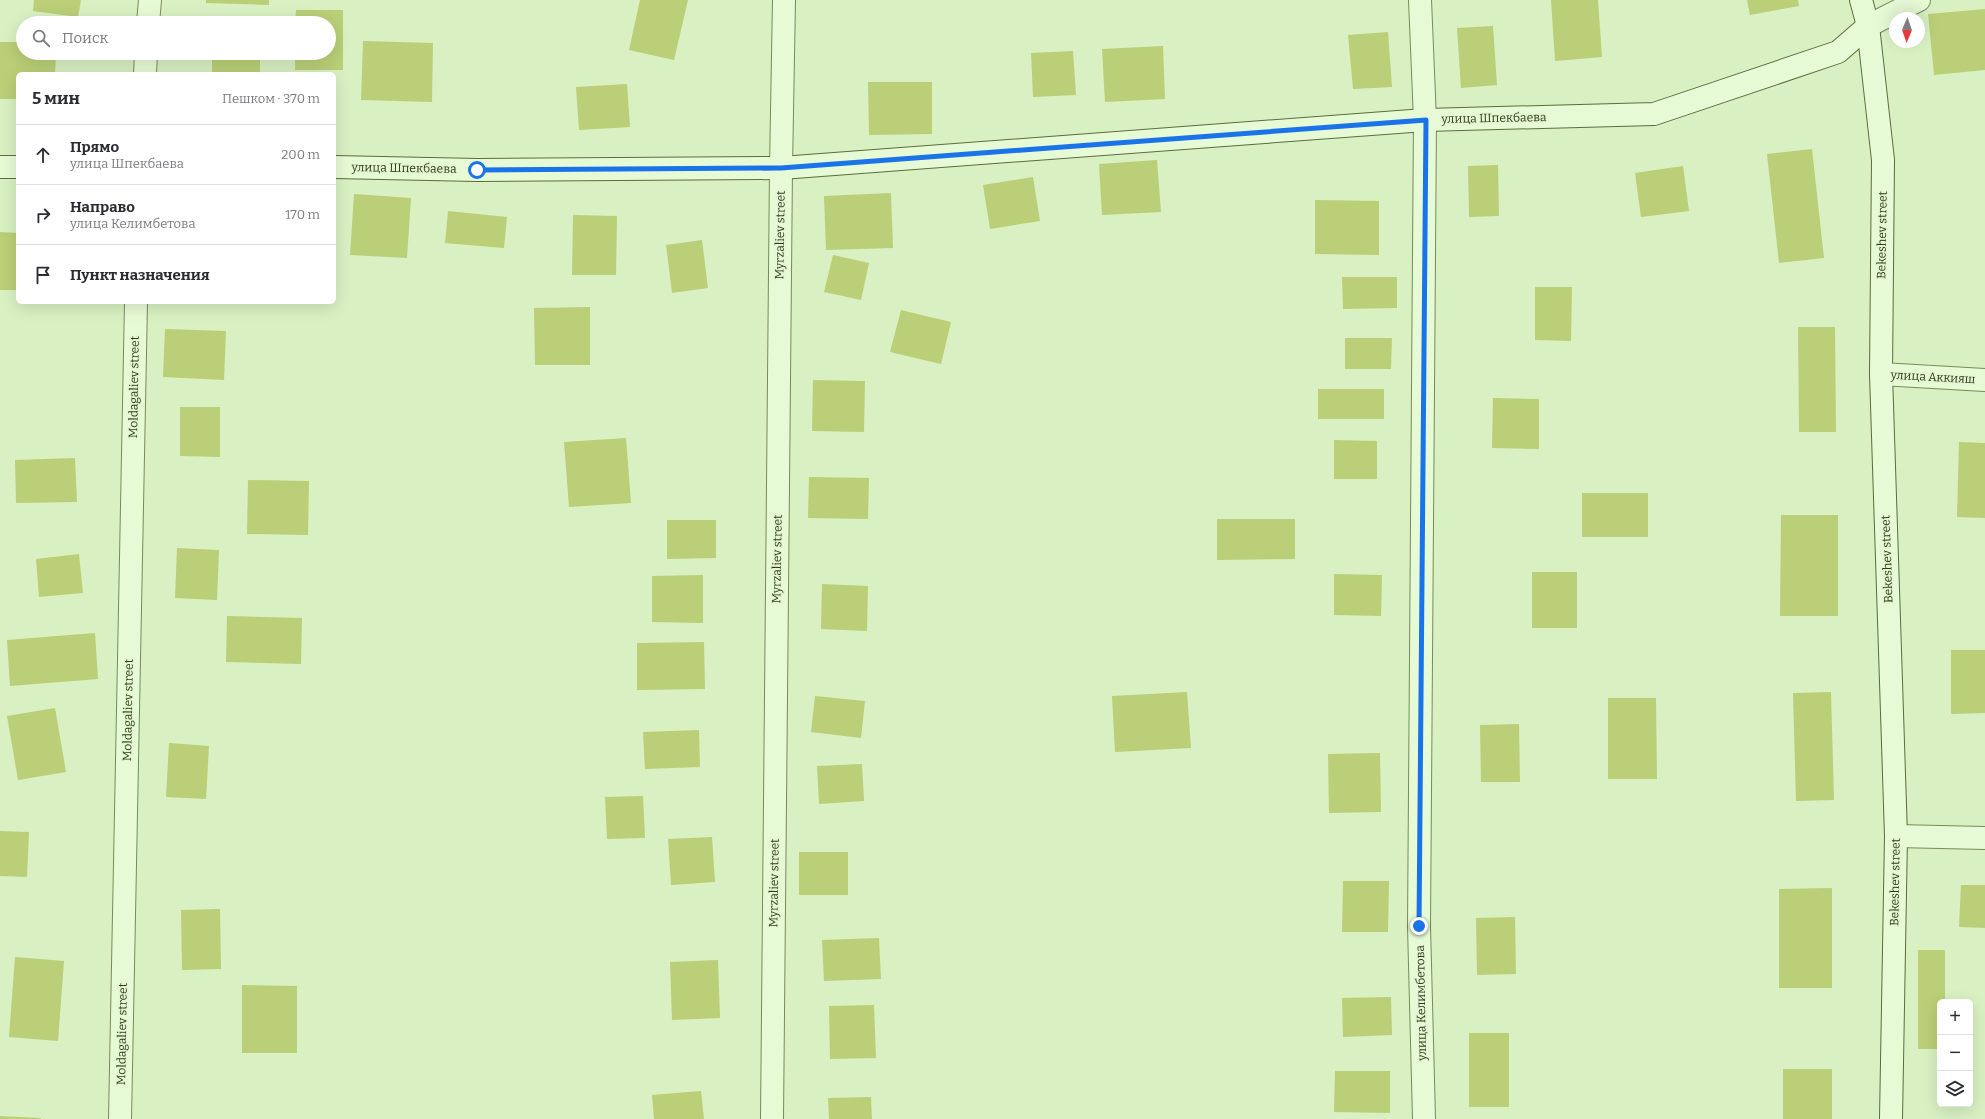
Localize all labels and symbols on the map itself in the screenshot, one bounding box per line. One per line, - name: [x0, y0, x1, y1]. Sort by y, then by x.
- north arrow: [1889, 12, 1925, 48]
- street label: улица Шпекбаева: [1440, 110, 1547, 126]
- street label: улица Шпекбаева: [350, 160, 457, 176]
- route start: [468, 161, 486, 179]
- street label: Myrzaliev street: [772, 190, 788, 280]
- street label: Bekeshev street: [1874, 190, 1890, 279]
- street label: Moldagaliev street: [126, 335, 142, 438]
- street label: улица Аккияш: [1889, 368, 1976, 386]
- street label: Myrzaliev street: [769, 514, 785, 604]
- street label: Bekeshev street: [1878, 514, 1896, 603]
- street label: Moldagaliev street: [120, 658, 136, 761]
- street label: Bekeshev street: [1887, 837, 1903, 926]
- street label: Myrzaliev street: [766, 838, 782, 928]
- route end: [1410, 917, 1428, 935]
- street label: улица Келимбетова: [1413, 945, 1429, 1062]
- street label: Moldagaliev street: [114, 982, 130, 1085]

